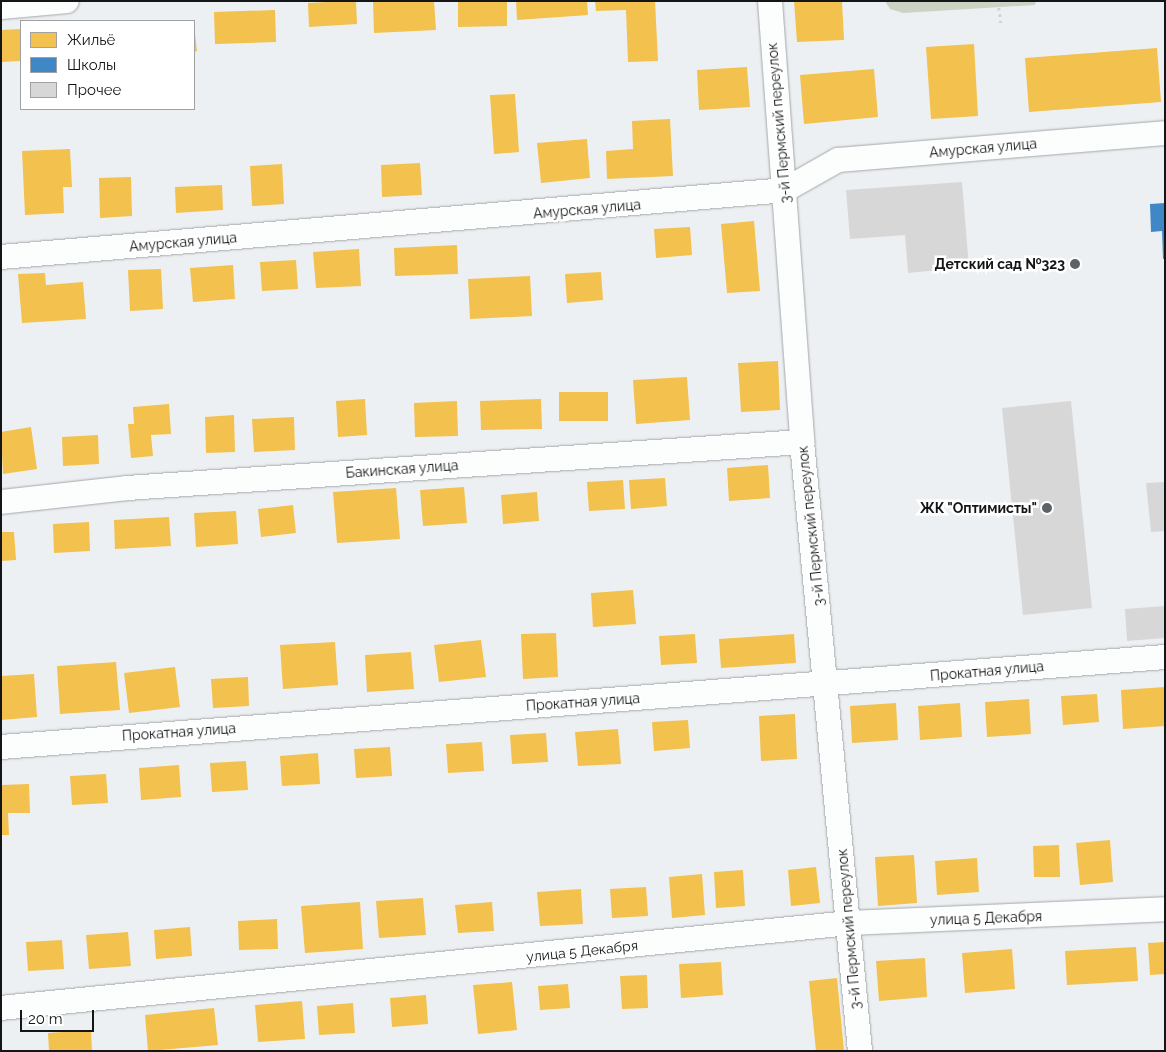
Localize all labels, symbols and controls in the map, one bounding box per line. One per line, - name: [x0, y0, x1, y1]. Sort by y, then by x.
- legend: [20, 20, 195, 110]
- text: Жильё: [67, 31, 115, 49]
- street label: 3-й Пермский переулок: [764, 42, 794, 204]
- text: Школы: [67, 56, 116, 74]
- text: Прочее: [67, 81, 121, 99]
- street label: Амурская улица: [928, 135, 1038, 161]
- street label: Амурская улица: [532, 196, 642, 222]
- street label: Амурская улица: [128, 229, 238, 255]
- place label: Детский сад №323: [934, 256, 1065, 272]
- marker: Детский сад №323: [1069, 258, 1081, 270]
- street label: 3-й Пермский переулок: [794, 445, 828, 607]
- street label: Бакинская улица: [345, 457, 459, 481]
- place label: ЖК "Оптимисты": [919, 500, 1037, 516]
- marker: ЖК "Оптимисты": [1041, 502, 1053, 514]
- street label: Прокатная улица: [929, 658, 1045, 684]
- street label: Прокатная улица: [525, 690, 641, 714]
- street label: Прокатная улица: [121, 720, 237, 744]
- street label: 3-й Пермский переулок: [834, 848, 864, 1010]
- street label: улица 5 Декабря: [930, 908, 1042, 928]
- street label: улица 5 Декабря: [525, 937, 639, 965]
- scale bar: [22, 1000, 96, 1032]
- text: 20 m: [28, 1010, 63, 1028]

